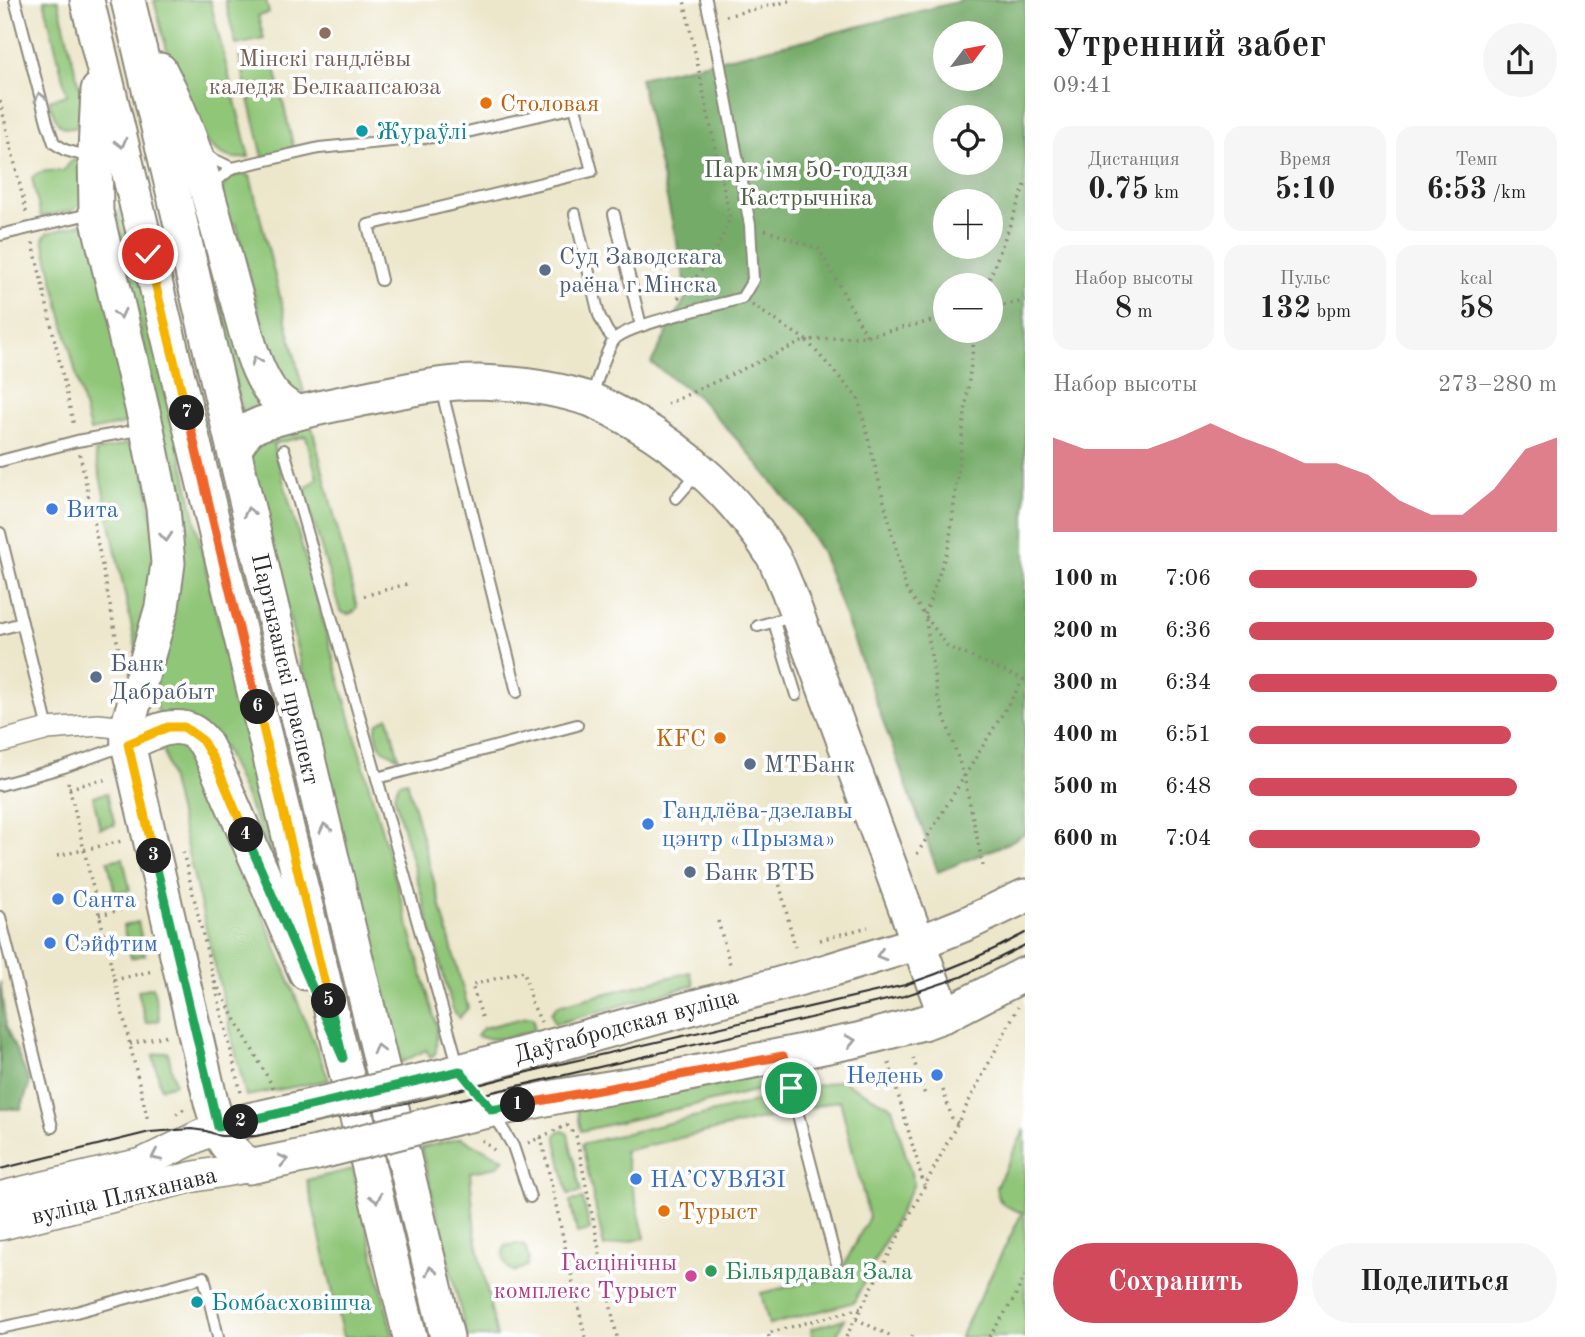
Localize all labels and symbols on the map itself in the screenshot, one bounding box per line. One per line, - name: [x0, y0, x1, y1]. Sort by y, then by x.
- north arrow: [933, 21, 1003, 91]
- marker: Мінскі гандлёвы каледж Белкаапсаюза: [317, 25, 333, 41]
- place label: Мінскі гандлёвы каледж Белкаапсаюза: [209, 48, 441, 100]
- one-way arrow: [34, 91, 48, 103]
- place label: Столовая: [500, 93, 599, 117]
- marker: Столовая: [478, 95, 494, 111]
- place label: Жураўлі: [376, 121, 467, 145]
- marker: Жураўлі: [354, 123, 370, 139]
- one-way arrow: [113, 137, 127, 149]
- park label: Парк імя 50-годдзя Кастрычніка: [703, 159, 909, 211]
- pin: [118, 224, 178, 284]
- place label: Суд Заводскага раёна г.Мінска: [559, 246, 723, 298]
- marker: Суд Заводскага раёна г.Мінска: [537, 262, 553, 278]
- one-way arrow: [111, 308, 126, 320]
- one-way arrow: [251, 356, 265, 368]
- pin: 7: [170, 396, 204, 430]
- place label: Вита: [66, 499, 119, 523]
- marker: Вита: [44, 501, 60, 517]
- one-way arrow: [242, 506, 257, 518]
- one-way arrow: [158, 531, 173, 543]
- street label: Партызанскі праспект: [246, 551, 322, 788]
- place label: Банк Дабрабыт: [110, 653, 215, 705]
- marker: Банк Дабрабыт: [88, 669, 104, 685]
- pin: 6: [240, 690, 276, 724]
- place label: KFC: [656, 728, 706, 752]
- marker: KFC: [712, 730, 728, 746]
- place label: МТБанк: [764, 754, 855, 778]
- marker: МТБанк: [742, 756, 758, 772]
- place label: Гандлёва-дзелавы цэнтр «Прызма»: [662, 800, 853, 852]
- marker: Гандлёва-дзелавы цэнтр «Прызма»: [640, 816, 656, 832]
- pin: 4: [229, 818, 264, 852]
- one-way arrow: [318, 822, 333, 834]
- pin: 3: [136, 838, 172, 874]
- place label: Банк ВТБ: [704, 862, 815, 886]
- marker: Банк ВТБ: [682, 864, 698, 880]
- place label: Санта: [72, 889, 136, 913]
- marker: Санта: [50, 891, 66, 907]
- place label: Сэйфтим: [64, 933, 158, 957]
- marker: Сэйфтим: [42, 935, 58, 951]
- one-way arrow: [875, 946, 887, 961]
- pin: 5: [312, 984, 346, 1018]
- street label: Даўгабродская вуліца: [512, 985, 741, 1068]
- one-way arrow: [845, 1035, 857, 1050]
- one-way arrow: [372, 1044, 386, 1056]
- pin: [761, 1058, 821, 1118]
- place label: Недень: [846, 1065, 923, 1089]
- marker: Недень: [929, 1067, 945, 1083]
- pin: 1: [500, 1088, 536, 1122]
- pin: 2: [224, 1104, 258, 1140]
- one-way arrow: [151, 1148, 163, 1162]
- one-way arrow: [277, 1154, 289, 1169]
- street label: вуліца Пляханава: [29, 1164, 220, 1230]
- place label: НАʼСУВЯЗІ: [650, 1169, 786, 1193]
- marker: НАʼСУВЯЗІ: [628, 1171, 644, 1187]
- one-way arrow: [368, 1192, 383, 1204]
- place label: Турыст: [678, 1201, 758, 1225]
- marker: Турыст: [656, 1203, 672, 1219]
- place label: Гасцінічны комплекс Турыст: [494, 1252, 677, 1304]
- place label: Більярдавая Зала: [725, 1261, 913, 1285]
- marker: Більярдавая Зала: [703, 1263, 719, 1279]
- one-way arrow: [425, 1265, 439, 1277]
- marker: Гасцінічны комплекс Турыст: [683, 1268, 699, 1284]
- place label: Бомбасховішча: [211, 1292, 372, 1316]
- marker: Бомбасховішча: [189, 1294, 205, 1310]

